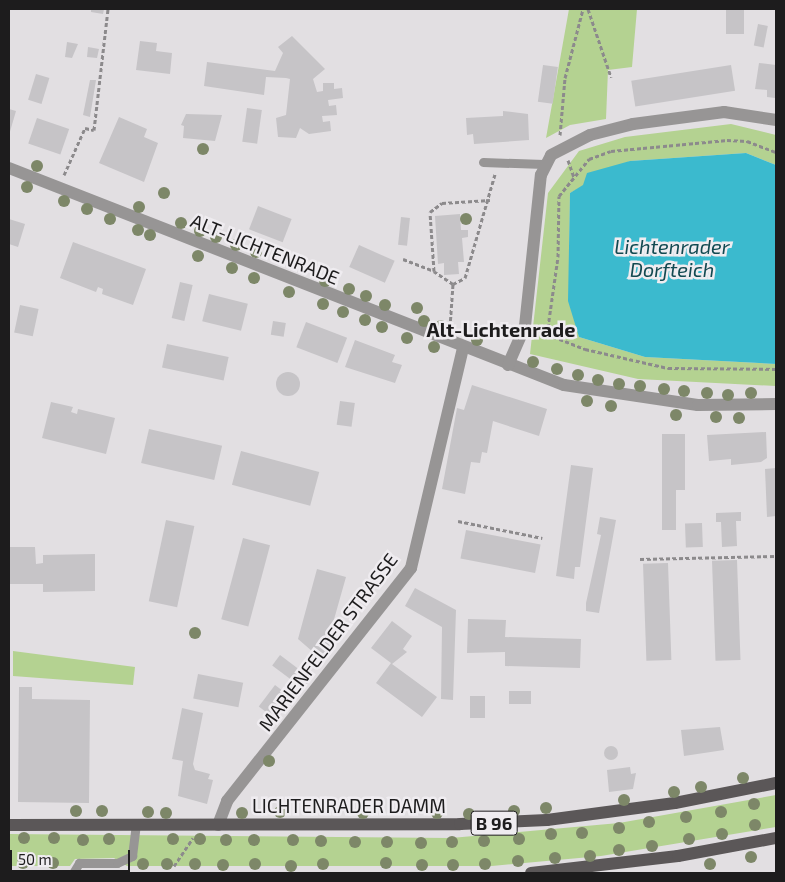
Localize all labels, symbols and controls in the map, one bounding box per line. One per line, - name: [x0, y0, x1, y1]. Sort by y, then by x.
- street label: ALT-LICHTENRADE: [187, 209, 343, 289]
- water label: Lichtenrader Dorfteich: [614, 235, 730, 282]
- district label: Alt-Lichtenrade: [427, 317, 575, 341]
- street label: MARIENFELDER STRASSE: [254, 549, 402, 735]
- street label: LICHTENRADER DAMM: [252, 795, 446, 817]
- road number: B 96: [470, 808, 518, 838]
- scale bar: [12, 840, 132, 872]
- text: 50 m: [18, 850, 52, 868]

